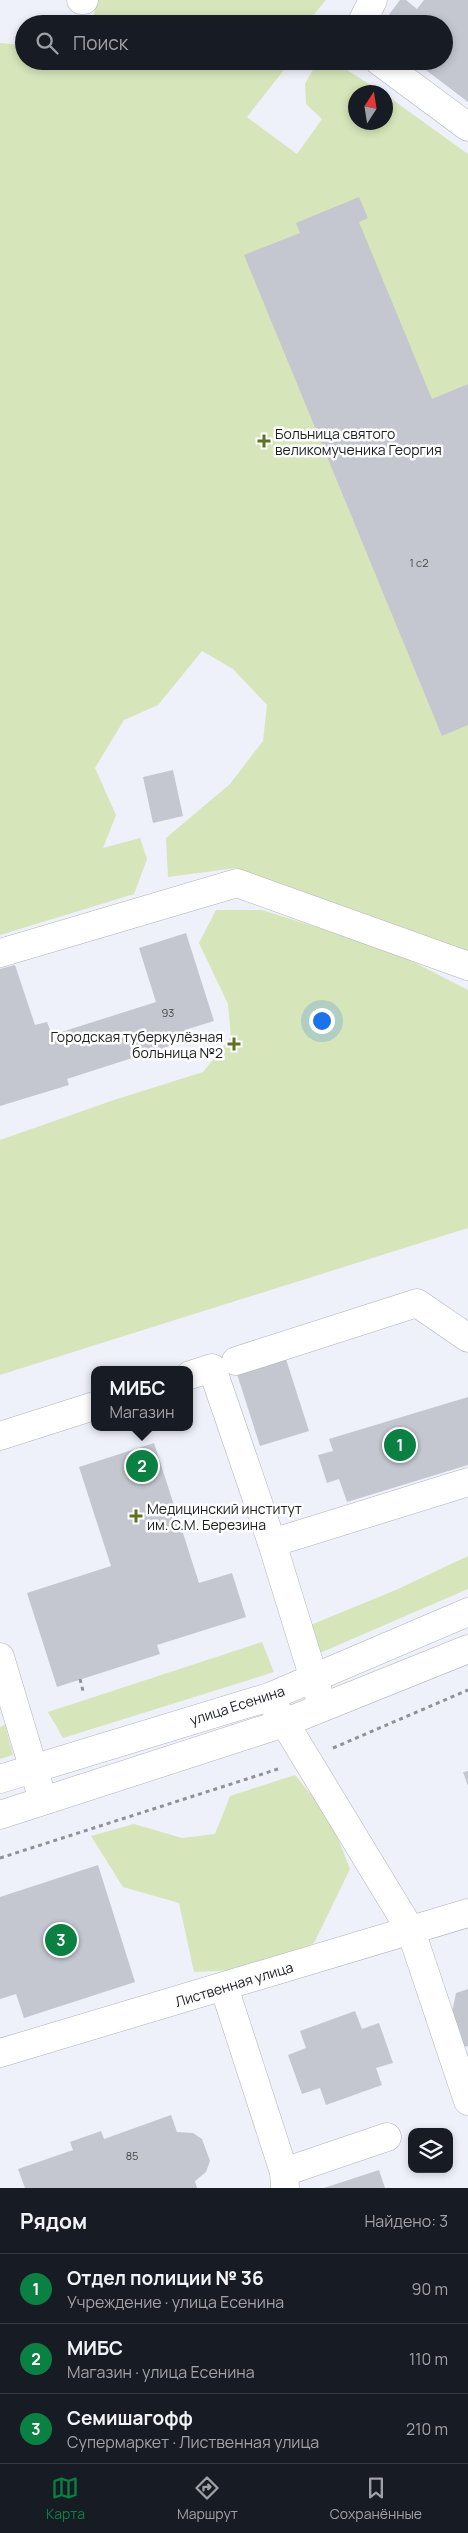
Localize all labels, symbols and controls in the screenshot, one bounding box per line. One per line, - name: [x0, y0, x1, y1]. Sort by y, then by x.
- search box: [15, 15, 453, 70]
- icon: search: [33, 29, 61, 57]
- text: Поиск: [73, 30, 128, 56]
- north arrow: [348, 85, 393, 130]
- place label: Больница святого великомученика Георгия: [275, 424, 442, 459]
- marker: Больница святого великомученика Георгия: [257, 434, 271, 448]
- house number: 1 с2: [410, 555, 428, 570]
- house number: 93: [162, 1005, 174, 1020]
- your location: [309, 1008, 335, 1034]
- place label: Городская туберкулёзная больница №2: [51, 1027, 223, 1062]
- marker: Городская туберкулёзная больница №2: [227, 1037, 241, 1051]
- popup: [91, 1366, 193, 1431]
- text: МИБС: [109, 1375, 166, 1401]
- text: Магазин: [109, 1401, 175, 1423]
- pin: 1: [384, 1426, 416, 1464]
- pin: 2: [126, 1447, 158, 1485]
- place label: Медицинский институт им. С.М. Березина: [147, 1499, 302, 1534]
- marker: Медицинский институт им. С.М. Березина: [129, 1509, 143, 1523]
- street label: улица Есенина: [187, 1681, 287, 1729]
- pin: 3: [45, 1921, 77, 1959]
- street label: Лиственная улица: [173, 1957, 295, 2011]
- map controls: [408, 2128, 453, 2173]
- button: layers: [408, 2128, 453, 2173]
- house number: 85: [126, 2148, 138, 2163]
- text: Рядом: [20, 2207, 87, 2235]
- text: Найдено: 3: [364, 2210, 448, 2232]
- text: Отдел полиции № 36: [67, 2265, 264, 2291]
- text: 1: [32, 2278, 40, 2300]
- text: 90 m: [412, 2278, 448, 2300]
- text: Учреждение · улица Есенина: [67, 2291, 284, 2313]
- text: МИБС: [67, 2335, 123, 2361]
- text: 2: [31, 2348, 41, 2370]
- text: 110 m: [409, 2348, 448, 2370]
- text: Магазин · улица Есенина: [67, 2361, 255, 2383]
- text: Семишагофф: [67, 2405, 193, 2431]
- text: 3: [31, 2418, 41, 2440]
- text: 210 m: [406, 2418, 448, 2440]
- text: Супермаркет · Лиственная улица: [67, 2431, 319, 2453]
- tab: Карта: [46, 2474, 85, 2523]
- tab: Маршрут: [177, 2474, 238, 2523]
- tab: Сохранённые: [330, 2474, 422, 2523]

